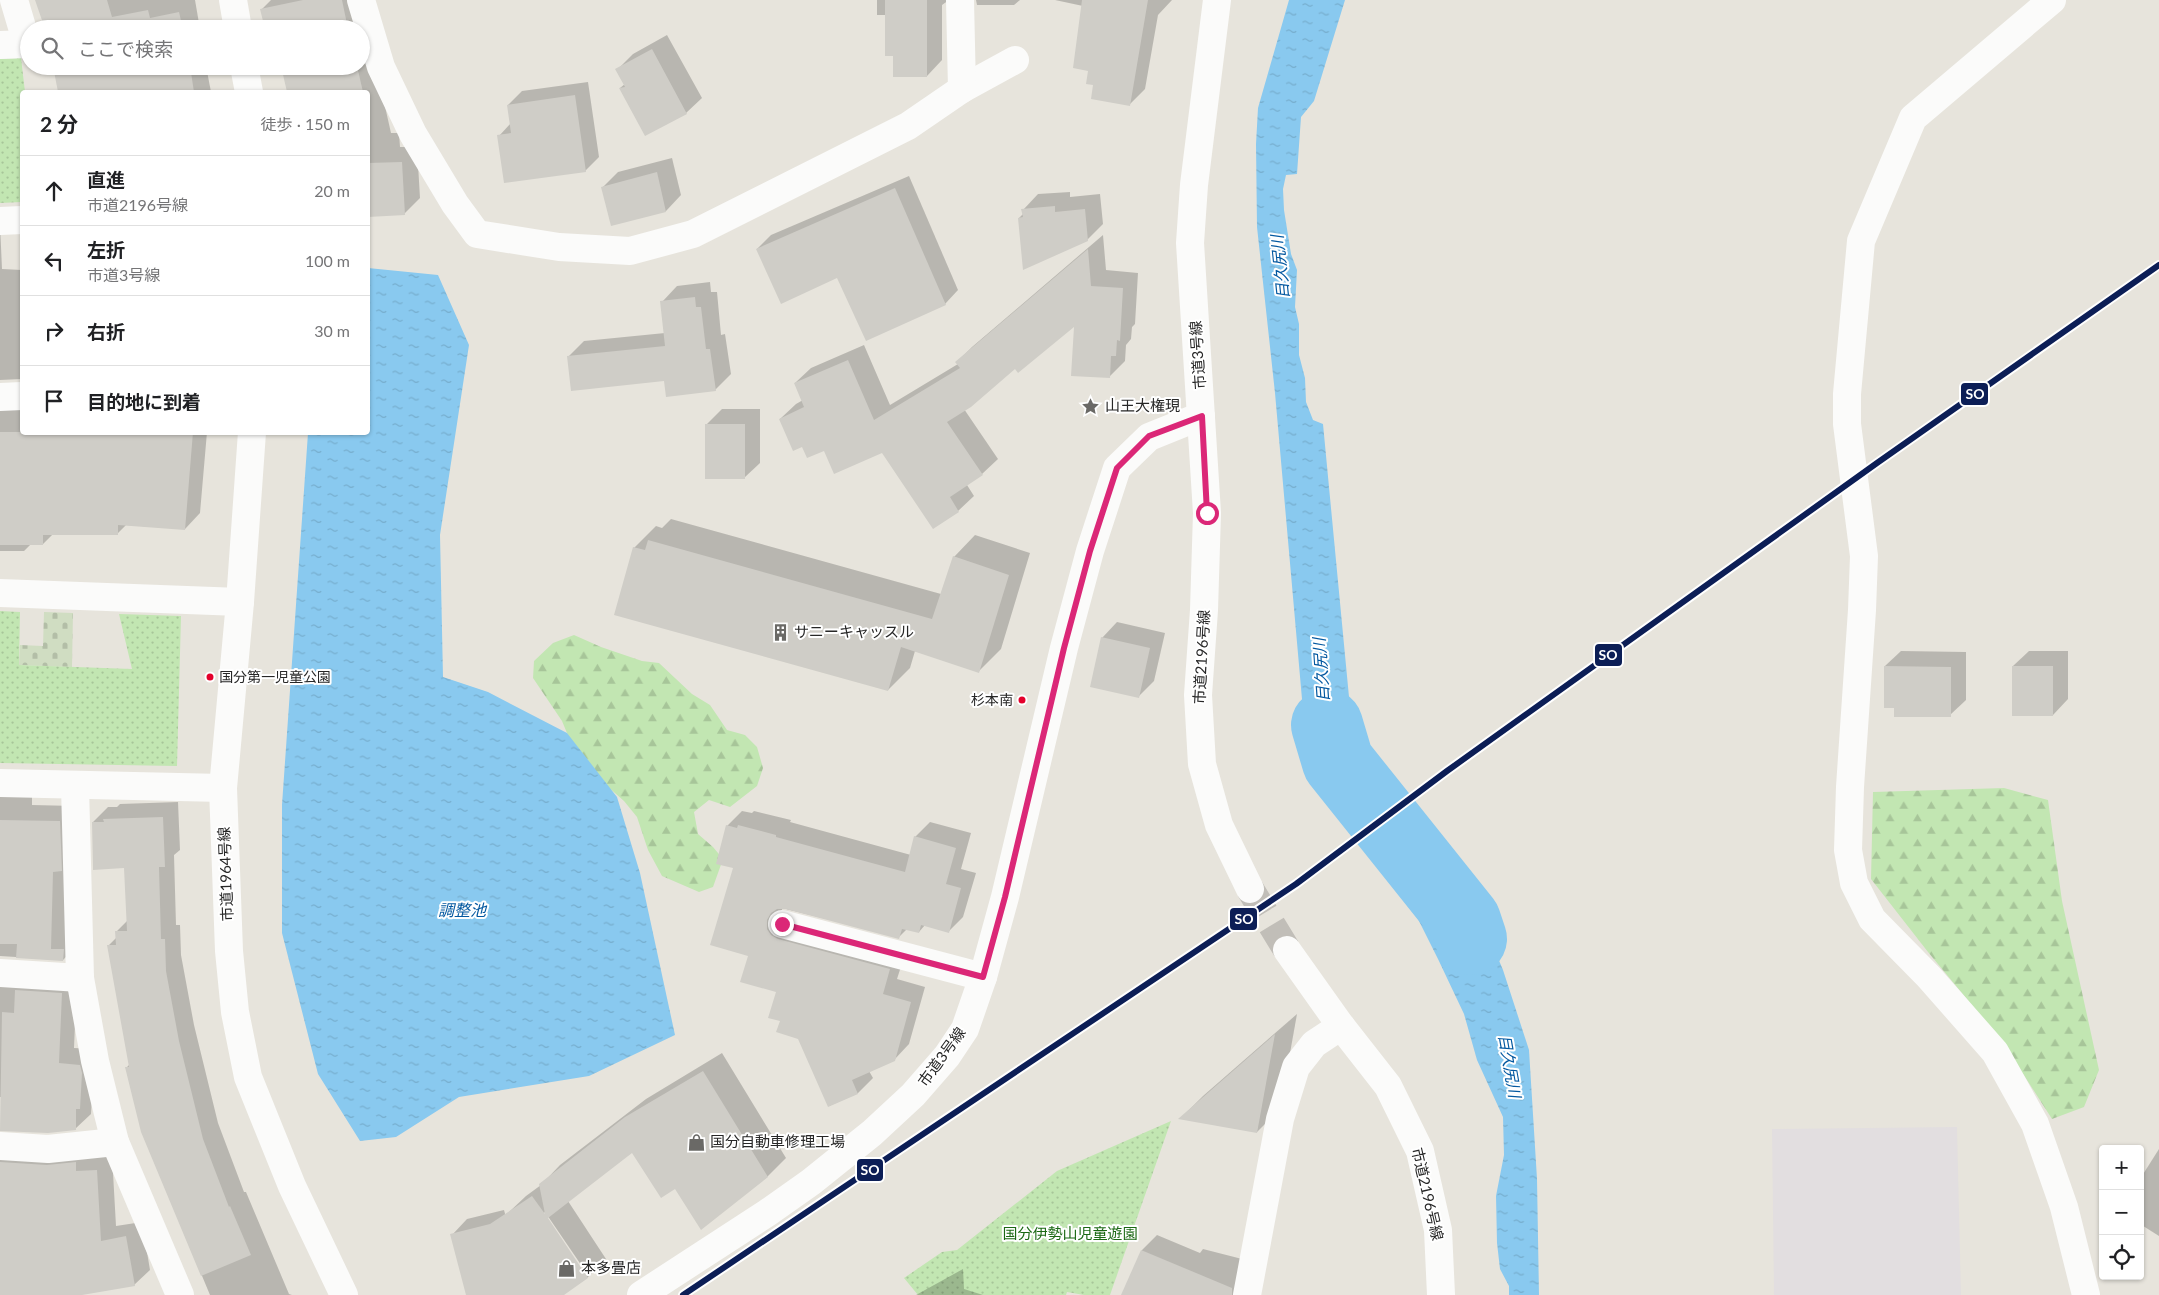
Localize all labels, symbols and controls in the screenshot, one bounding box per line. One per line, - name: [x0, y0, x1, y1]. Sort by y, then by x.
- search box: [20, 20, 370, 75]
- icon: search: [38, 34, 66, 62]
- text: ここで検索: [78, 37, 173, 60]
- text: 2 分: [40, 111, 78, 136]
- text: 徒歩 · 150 m: [261, 114, 350, 133]
- text: 直進: [87, 168, 125, 191]
- icon: ahead: [40, 177, 68, 205]
- text: 20 m: [314, 181, 350, 200]
- text: 市道2196号線: [87, 195, 188, 214]
- water label: 目久尻川: [1267, 232, 1292, 300]
- text: 左折: [87, 238, 125, 261]
- icon: left: [40, 247, 68, 275]
- text: 100 m: [305, 251, 350, 270]
- text: 市道3号線: [87, 265, 160, 284]
- icon: right: [40, 317, 68, 345]
- text: 右折: [87, 320, 125, 343]
- street label: 市道3号線: [1186, 320, 1208, 390]
- text: 30 m: [314, 321, 350, 340]
- line badge: SO: [1960, 382, 1989, 406]
- text: SO: [1966, 385, 1985, 402]
- icon: arrive: [40, 387, 68, 415]
- text: 目的地に到着: [87, 390, 201, 413]
- place icon: 山王大権現: [1081, 396, 1101, 416]
- place label: 山王大権現: [1105, 396, 1180, 414]
- route start: [1196, 502, 1219, 525]
- street label: 市道2196号線: [1190, 609, 1212, 705]
- building icon: サニーキャッスル: [770, 622, 790, 642]
- place label: サニーキャッスル: [794, 622, 914, 640]
- water label: 目久尻川: [1309, 635, 1332, 703]
- line badge: SO: [1594, 643, 1623, 667]
- text: SO: [1599, 646, 1618, 663]
- place label: 国分第一児童公園: [219, 668, 331, 685]
- marker: 国分第一児童公園: [205, 672, 215, 682]
- place label: 杉本南: [971, 691, 1013, 708]
- marker: 杉本南: [1017, 695, 1027, 705]
- street label: 市道1964号線: [214, 826, 236, 922]
- water label: 調整池: [438, 900, 488, 919]
- line badge: SO: [1229, 907, 1258, 931]
- text: SO: [1235, 910, 1254, 927]
- route end: [771, 913, 794, 936]
- street label: 市道3号線: [914, 1023, 969, 1089]
- water label: 目久尻川: [1496, 1033, 1526, 1101]
- shop icon: 国分自動車修理工場: [686, 1132, 706, 1152]
- place label: 国分自動車修理工場: [710, 1132, 845, 1150]
- map controls: [2099, 1145, 2144, 1280]
- button: +: [2099, 1145, 2144, 1190]
- street label: 市道2196号線: [1409, 1146, 1447, 1242]
- line badge: SO: [856, 1158, 884, 1182]
- text: SO: [861, 1161, 880, 1178]
- button: −: [2099, 1190, 2144, 1235]
- park label: 国分伊勢山児童遊園: [1002, 1224, 1138, 1242]
- button: locate: [2099, 1235, 2144, 1280]
- shop icon: 本多畳店: [557, 1258, 577, 1278]
- place label: 本多畳店: [581, 1258, 641, 1276]

